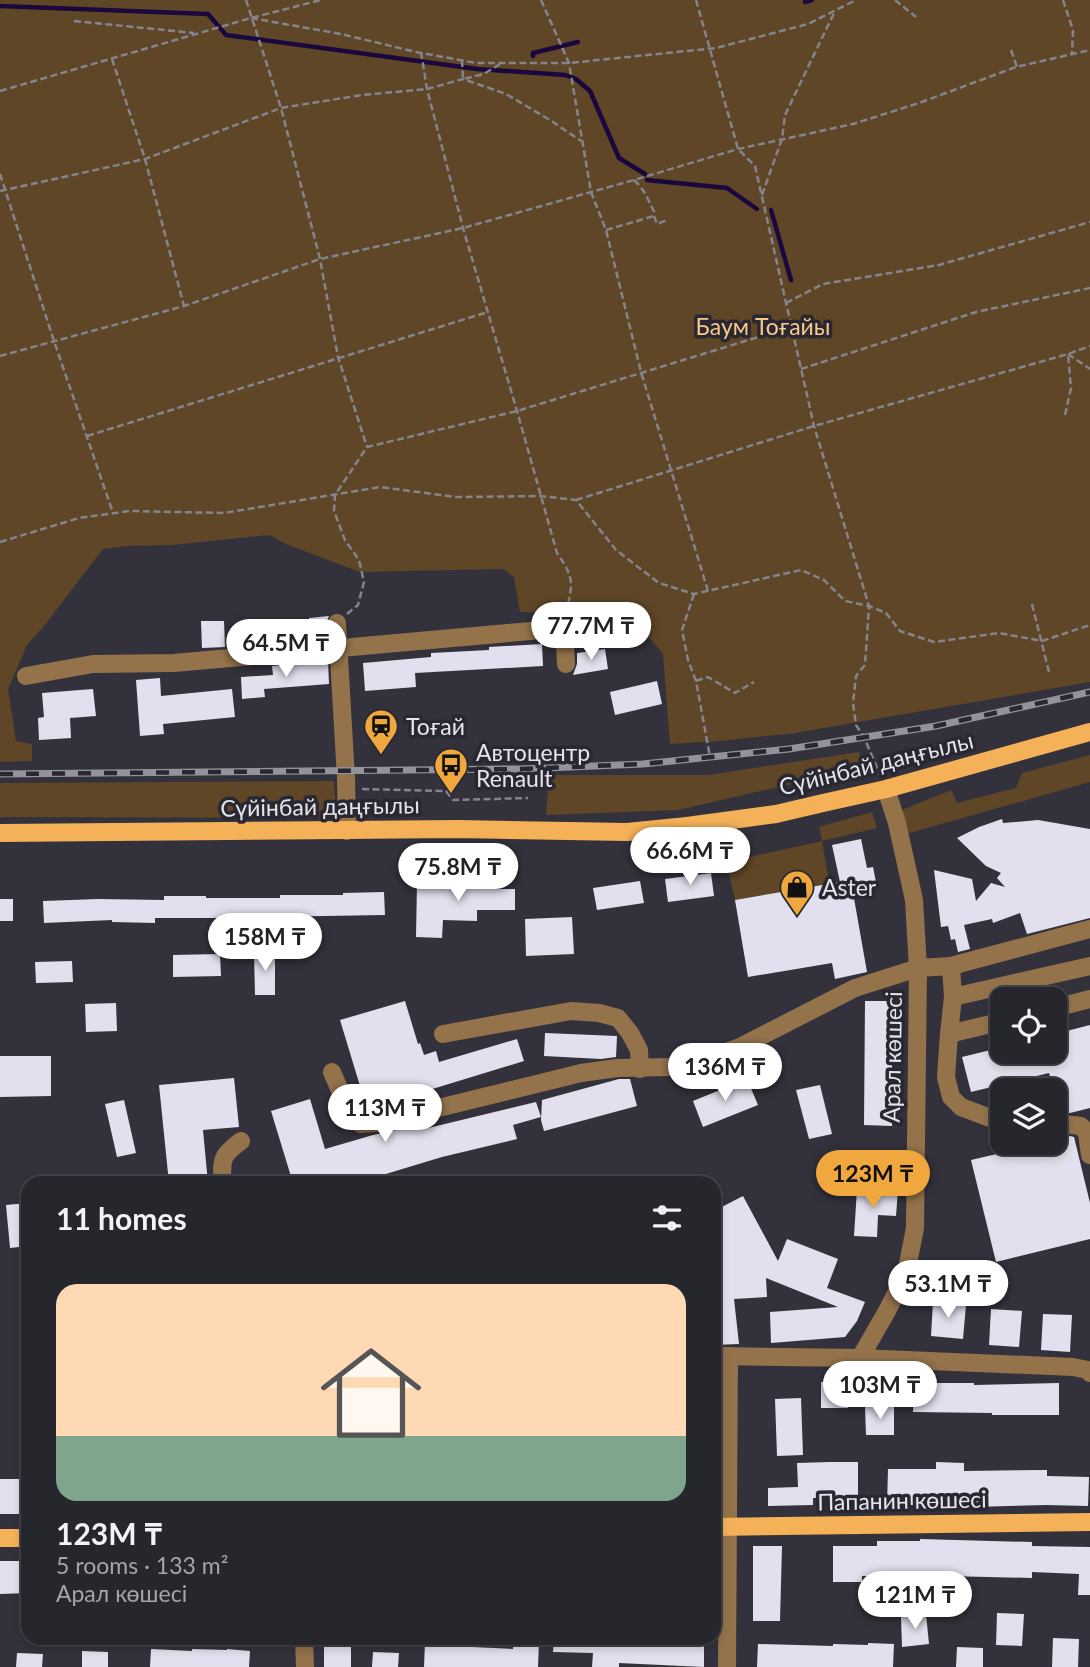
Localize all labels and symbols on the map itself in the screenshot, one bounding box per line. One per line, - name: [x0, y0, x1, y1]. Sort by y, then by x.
- park label: Баум Тоғайы: [696, 312, 830, 340]
- pin: 77.7M ₸: [526, 602, 656, 662]
- pin: 64.5M ₸: [221, 620, 351, 679]
- station icon: Тоғай: [362, 707, 400, 756]
- place label: Тоғай: [406, 712, 465, 740]
- street label: Сүйінбай даңғылы: [776, 725, 976, 801]
- place label: Автоцентр Renault: [476, 738, 590, 792]
- bus stop icon: Автоцентр Renault: [432, 746, 470, 795]
- street label: Сүйінбай даңғылы: [220, 790, 420, 822]
- pin: 66.6M ₸: [625, 828, 755, 887]
- pin: 75.8M ₸: [393, 844, 523, 903]
- shop icon: Aster: [778, 868, 816, 917]
- place label: Aster: [822, 873, 877, 901]
- pin: 158M ₸: [208, 914, 322, 973]
- street label: Арал көшесі: [877, 991, 907, 1123]
- pin: 136M ₸: [668, 1044, 782, 1103]
- pin: 113M ₸: [328, 1084, 442, 1144]
- pin: 123M ₸: [816, 1150, 930, 1210]
- pin: 53.1M ₸: [883, 1260, 1013, 1320]
- pin: 103M ₸: [823, 1362, 937, 1421]
- street label: Папанин көшесі: [817, 1485, 987, 1515]
- pin: 121M ₸: [858, 1572, 972, 1631]

